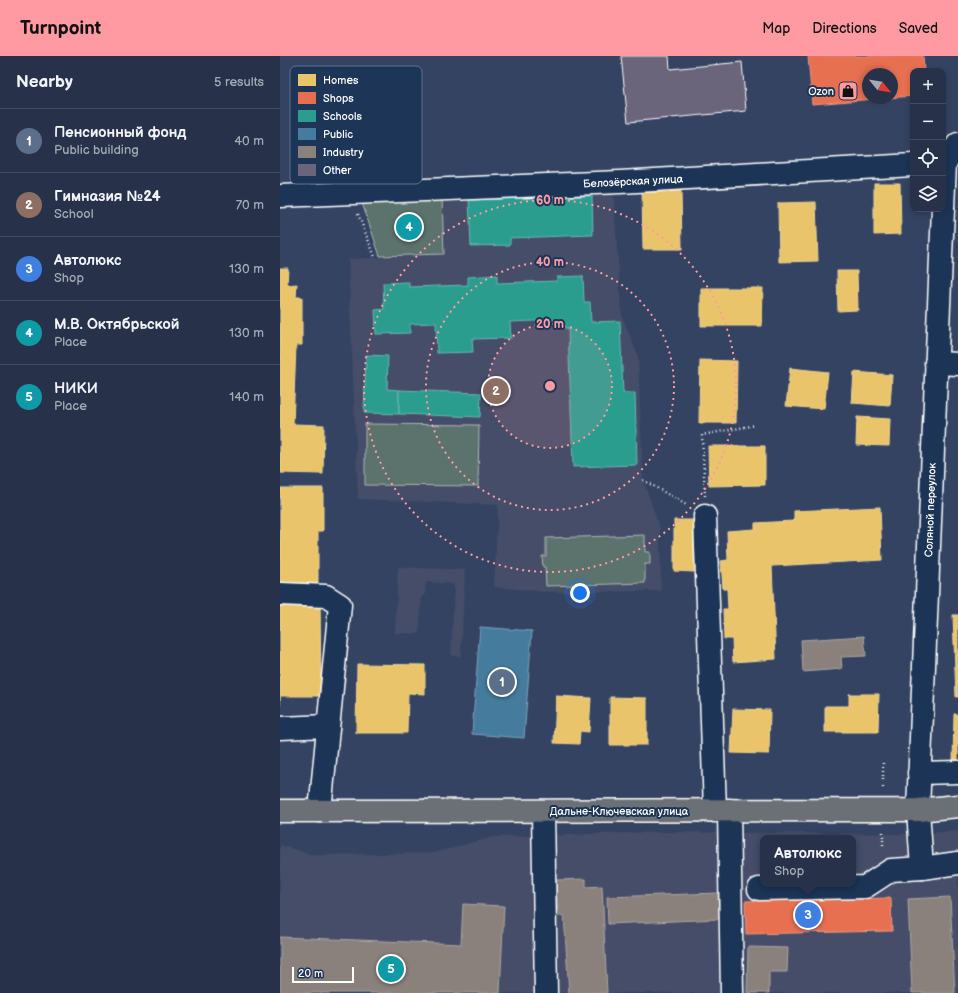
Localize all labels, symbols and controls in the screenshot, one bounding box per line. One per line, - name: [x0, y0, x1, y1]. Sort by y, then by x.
- text: Turnpoint: [20, 17, 101, 40]
- text: Map: [762, 20, 790, 37]
- text: Directions: [812, 20, 877, 37]
- text: Saved: [899, 20, 938, 37]
- legend: [290, 66, 422, 184]
- north arrow: [862, 68, 898, 104]
- map controls: [910, 68, 946, 212]
- button: +: [910, 68, 946, 104]
- text: Nearby: [16, 72, 73, 92]
- text: 5 results: [214, 74, 264, 90]
- text: Homes: [323, 74, 359, 87]
- shop icon: Ozon: [837, 80, 859, 102]
- place label: Ozon: [808, 85, 834, 98]
- text: Shops: [323, 92, 354, 105]
- button: −: [910, 104, 946, 140]
- text: Schools: [323, 110, 363, 123]
- text: Пенсионный фонд: [54, 123, 186, 142]
- text: Public: [323, 128, 353, 141]
- text: 1: [26, 133, 32, 149]
- text: 40 m: [234, 133, 264, 149]
- button: locate: [910, 140, 946, 176]
- text: Public building: [54, 142, 139, 158]
- text: Industry: [323, 146, 363, 159]
- text: Other: [323, 164, 352, 177]
- street label: Белозёрская улица: [583, 172, 684, 191]
- button: layers: [910, 176, 946, 212]
- text: Гимназия №24: [54, 187, 161, 206]
- text: 60 m: [536, 193, 564, 208]
- text: 2: [25, 197, 33, 213]
- text: 70 m: [236, 197, 264, 213]
- text: School: [54, 206, 94, 222]
- pin: 4: [396, 212, 422, 242]
- text: Автолюкс: [54, 251, 122, 270]
- text: 40 m: [536, 255, 564, 270]
- text: 3: [25, 261, 33, 277]
- text: 130 m: [229, 261, 264, 277]
- text: Shop: [54, 270, 84, 286]
- text: М.В. Октябрьской: [54, 315, 179, 334]
- text: 20 m: [536, 317, 564, 332]
- text: 4: [25, 325, 33, 341]
- text: 130 m: [229, 325, 264, 341]
- text: Place: [54, 334, 87, 350]
- pin: 2: [483, 376, 509, 406]
- text: НИКИ: [54, 379, 98, 398]
- centre of rings: [543, 379, 557, 393]
- text: 5: [25, 389, 33, 405]
- text: 140 m: [229, 389, 264, 405]
- text: Place: [54, 398, 87, 414]
- street label: Соляной переулок: [922, 462, 939, 557]
- your location: [570, 583, 590, 603]
- pin: 1: [489, 667, 515, 697]
- street label: Дальне-Ключевская улица: [550, 805, 689, 818]
- popup: [760, 835, 856, 887]
- text: Автолюкс: [774, 844, 842, 863]
- text: Shop: [774, 863, 804, 879]
- pin: 3: [795, 900, 821, 930]
- pin: 5: [378, 954, 404, 984]
- scale bar: [292, 965, 354, 984]
- text: 20 m: [298, 967, 323, 980]

